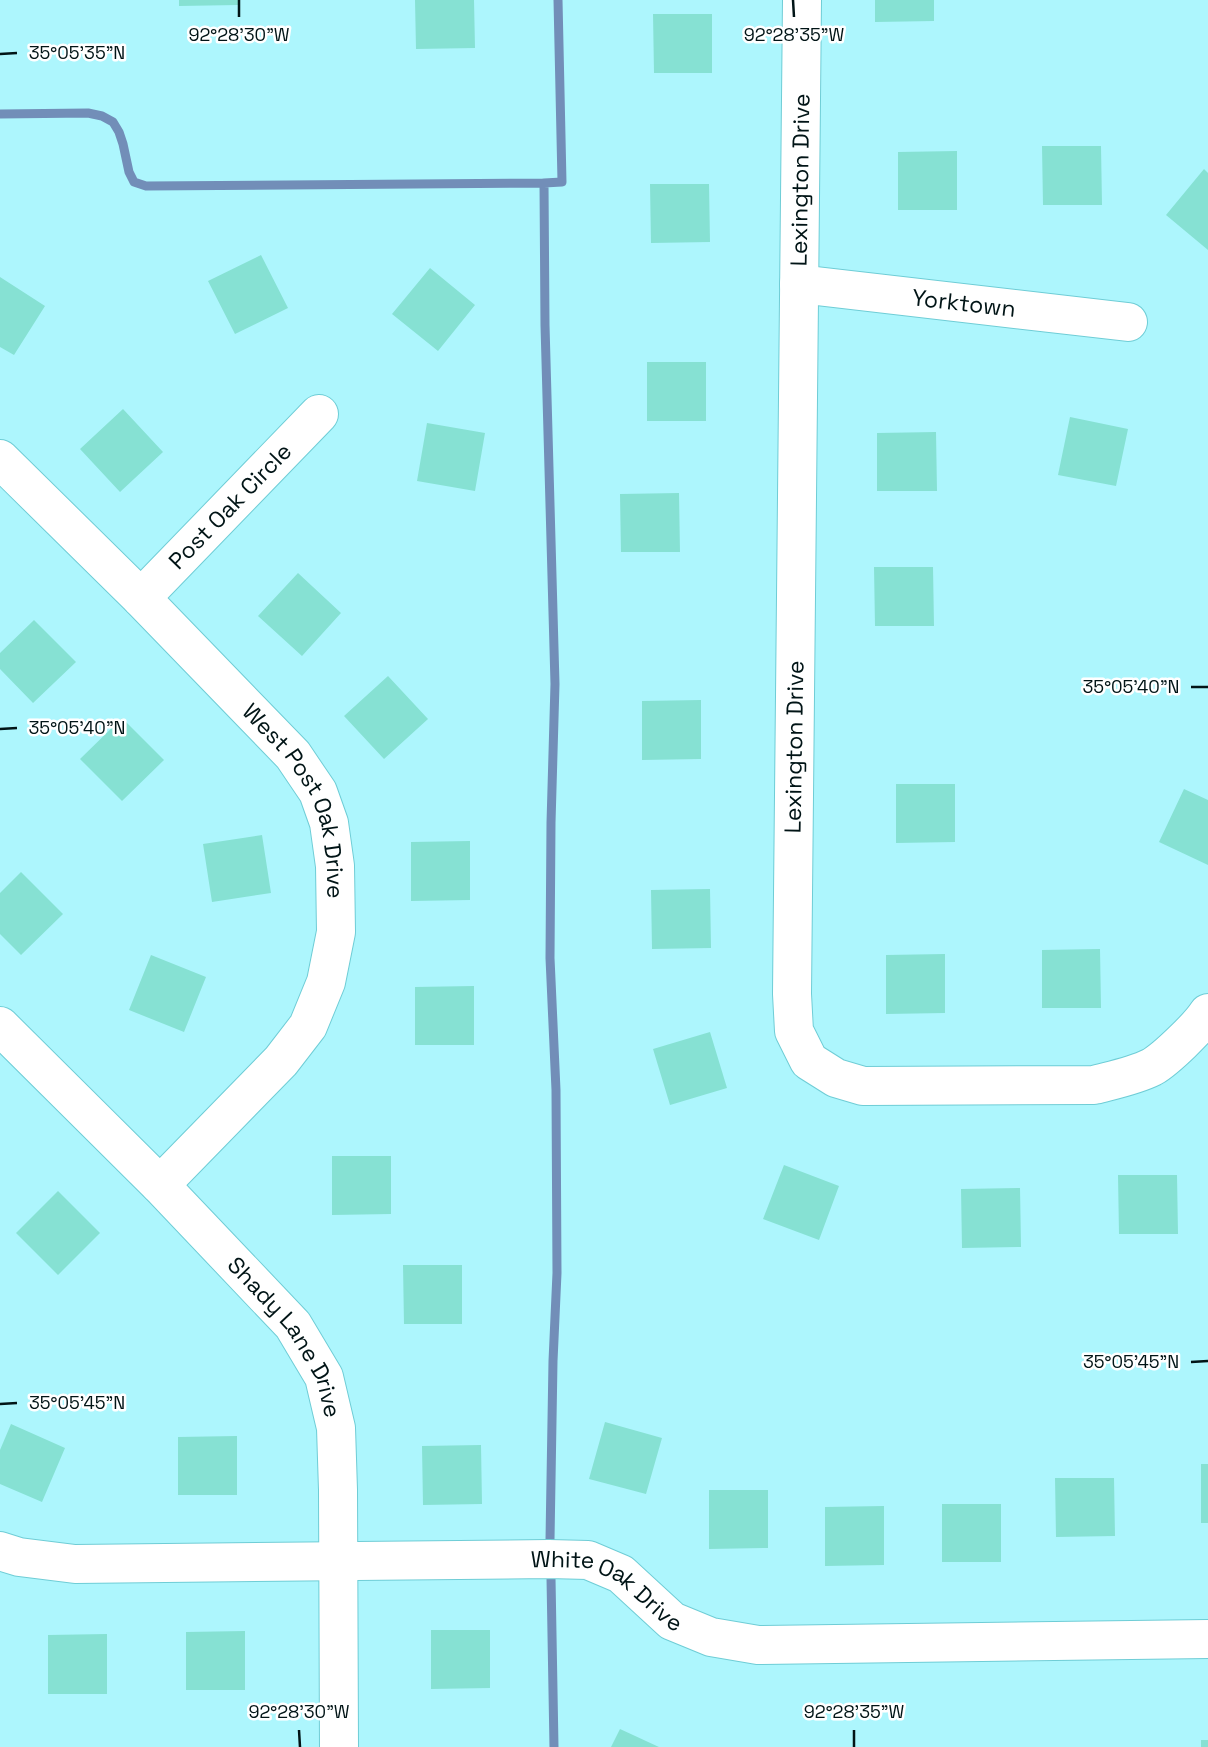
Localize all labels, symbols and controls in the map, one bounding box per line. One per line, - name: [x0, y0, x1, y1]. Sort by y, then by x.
- text: 92°28'30"W: [188, 23, 290, 46]
- text: 92°28'35"W: [744, 23, 844, 46]
- text: 35°05'35"N: [29, 41, 125, 64]
- street label: Lexington Drive: [783, 93, 817, 267]
- street label: Yorktown: [911, 282, 1017, 324]
- street label: Post Oak Circle: [162, 436, 298, 576]
- street label: Lexington Drive: [777, 660, 811, 834]
- text: 35°05'40"N: [1083, 675, 1179, 698]
- street label: West Post Oak Drive: [236, 697, 350, 899]
- text: 35°05'40"N: [29, 716, 125, 739]
- street label: Shady Lane Drive: [221, 1250, 348, 1420]
- text: 35°05'45"N: [1083, 1350, 1179, 1373]
- text: 35°05'45"N: [29, 1391, 125, 1414]
- street label: White Oak Drive: [531, 1544, 686, 1638]
- text: 92°28'30"W: [248, 1700, 350, 1723]
- text: 92°28'35"W: [804, 1700, 904, 1723]

